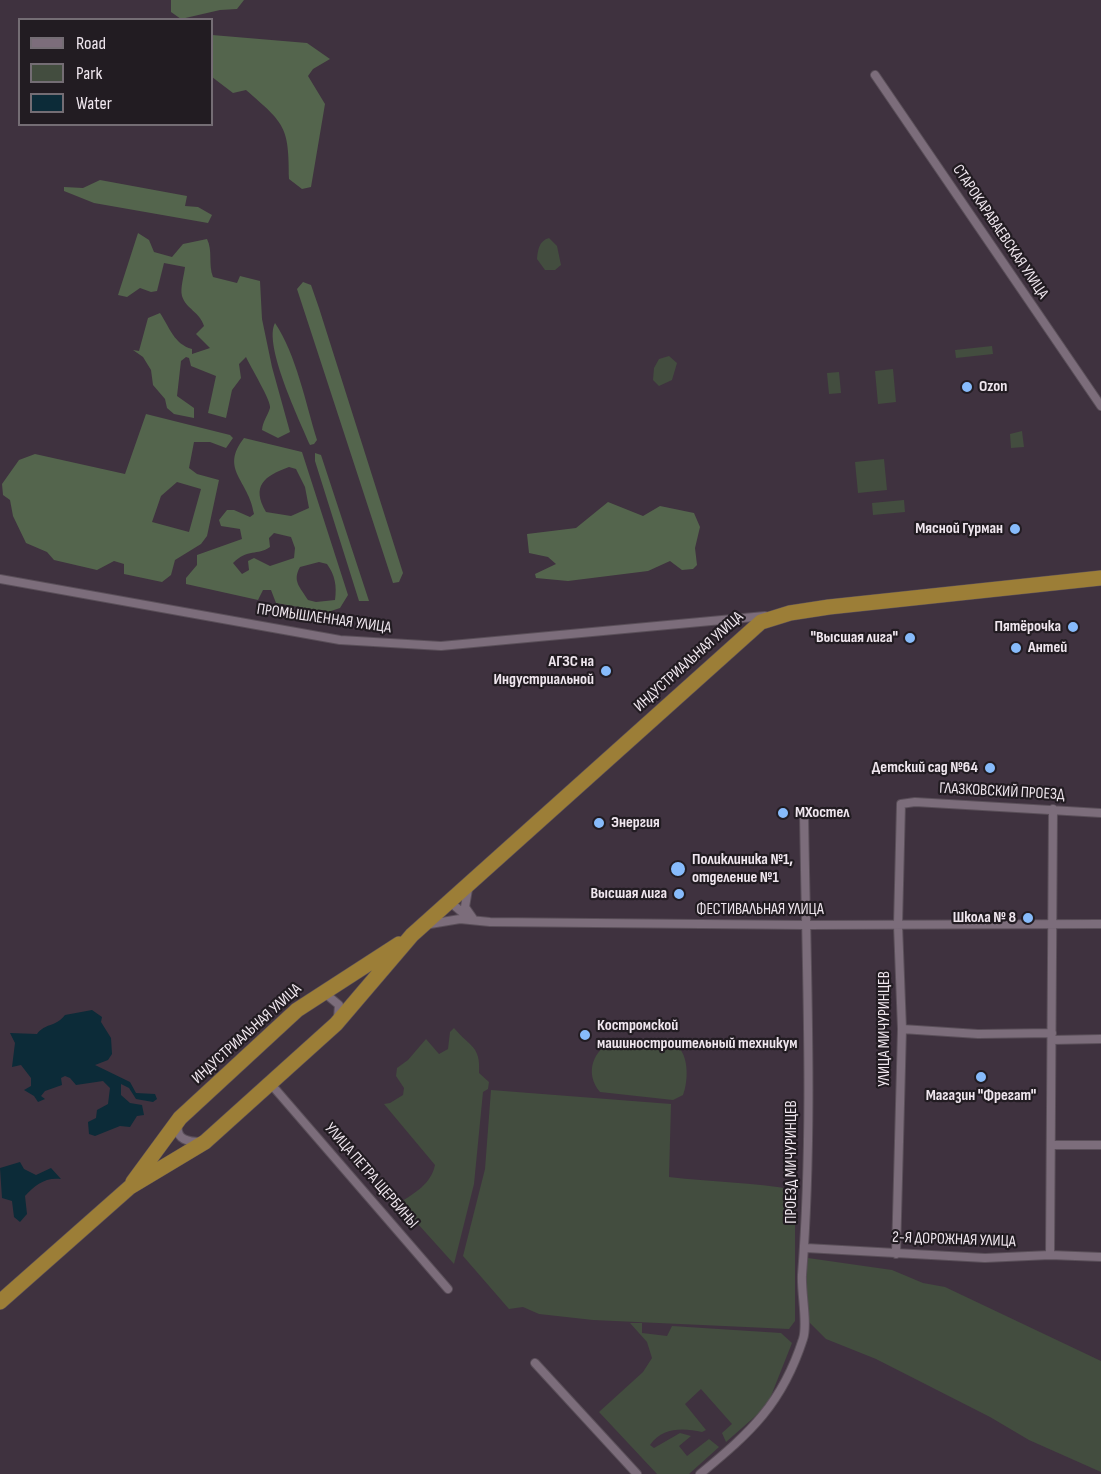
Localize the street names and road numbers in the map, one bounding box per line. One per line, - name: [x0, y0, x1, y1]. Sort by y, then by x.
- street label: СТАРОКАРАВАЕВСКАЯ УЛИЦА: [948, 161, 1052, 303]
- street label: ПРОМЫШЛЕННАЯ УЛИЦА: [255, 600, 393, 638]
- street label: ИНДУСТРИАЛЬНАЯ УЛИЦА: [630, 608, 748, 716]
- street label: ГЛАЗКОВСКИЙ ПРОЕЗД: [939, 779, 1065, 805]
- street label: ФЕСТИВАЛЬНАЯ УЛИЦА: [696, 900, 824, 920]
- street label: УЛИЦА МИЧУРИНЦЕВ: [875, 971, 895, 1087]
- street label: ИНДУСТРИАЛЬНАЯ УЛИЦА: [188, 980, 306, 1088]
- street label: ПРОЕЗД МИЧУРИНЦЕВ: [782, 1100, 802, 1224]
- street label: УЛИЦА ПЕТРА ЩЕРБИНЫ: [320, 1119, 422, 1233]
- street label: 2-Я ДОРОЖНАЯ УЛИЦА: [892, 1228, 1016, 1252]

